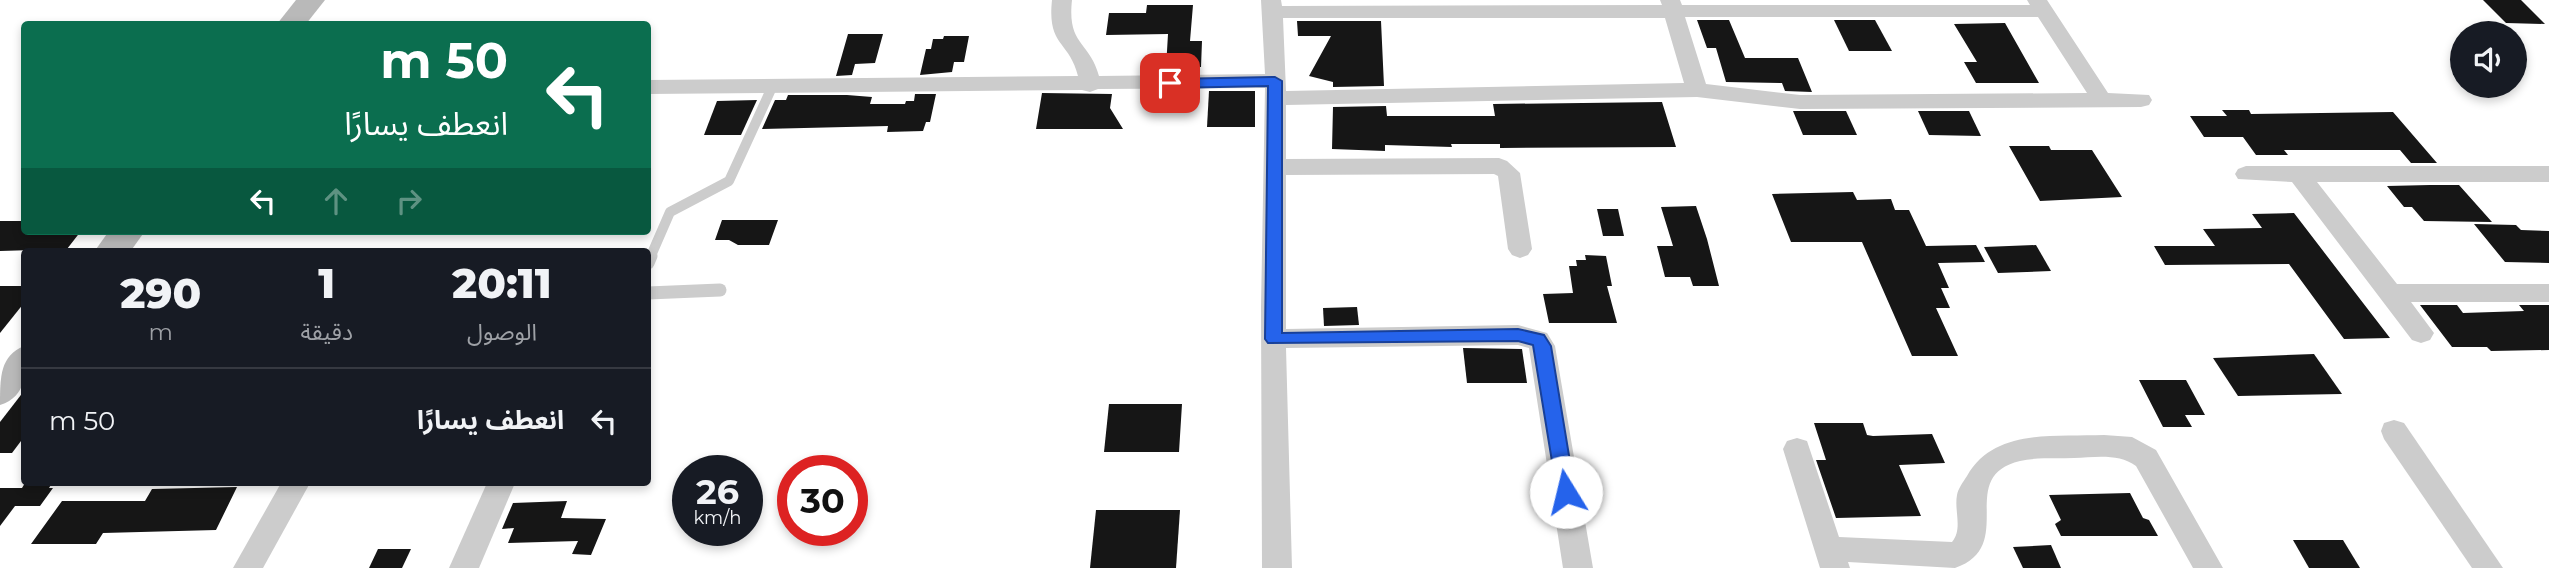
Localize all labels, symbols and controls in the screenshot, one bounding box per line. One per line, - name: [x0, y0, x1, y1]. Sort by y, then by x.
- map controls: [2450, 21, 2527, 98]
- button: sound: [2450, 21, 2527, 98]
- text: 50 m: [380, 31, 508, 90]
- icon: left: [532, 49, 623, 140]
- pin: [1140, 53, 1200, 113]
- icon: arrive: [1151, 64, 1189, 102]
- text: انعطف يسارًا: [344, 104, 508, 143]
- icon: left: [244, 182, 282, 220]
- icon: ahead: [317, 182, 355, 220]
- icon: right: [390, 182, 428, 220]
- text: 1: [318, 257, 335, 309]
- text: 20:11: [452, 257, 552, 309]
- text: 290: [120, 267, 201, 319]
- text: m: [149, 318, 173, 346]
- text: دقيقة: [300, 318, 353, 346]
- text: الوصول: [467, 318, 537, 346]
- icon: left: [585, 402, 623, 440]
- text: انعطف يسارًا: [417, 404, 564, 436]
- text: 50 m: [49, 405, 115, 437]
- speed limit sign: 30: [777, 455, 868, 546]
- position arrow: [1529, 455, 1603, 529]
- text: 26: [696, 470, 739, 513]
- text: km/h: [693, 507, 742, 529]

